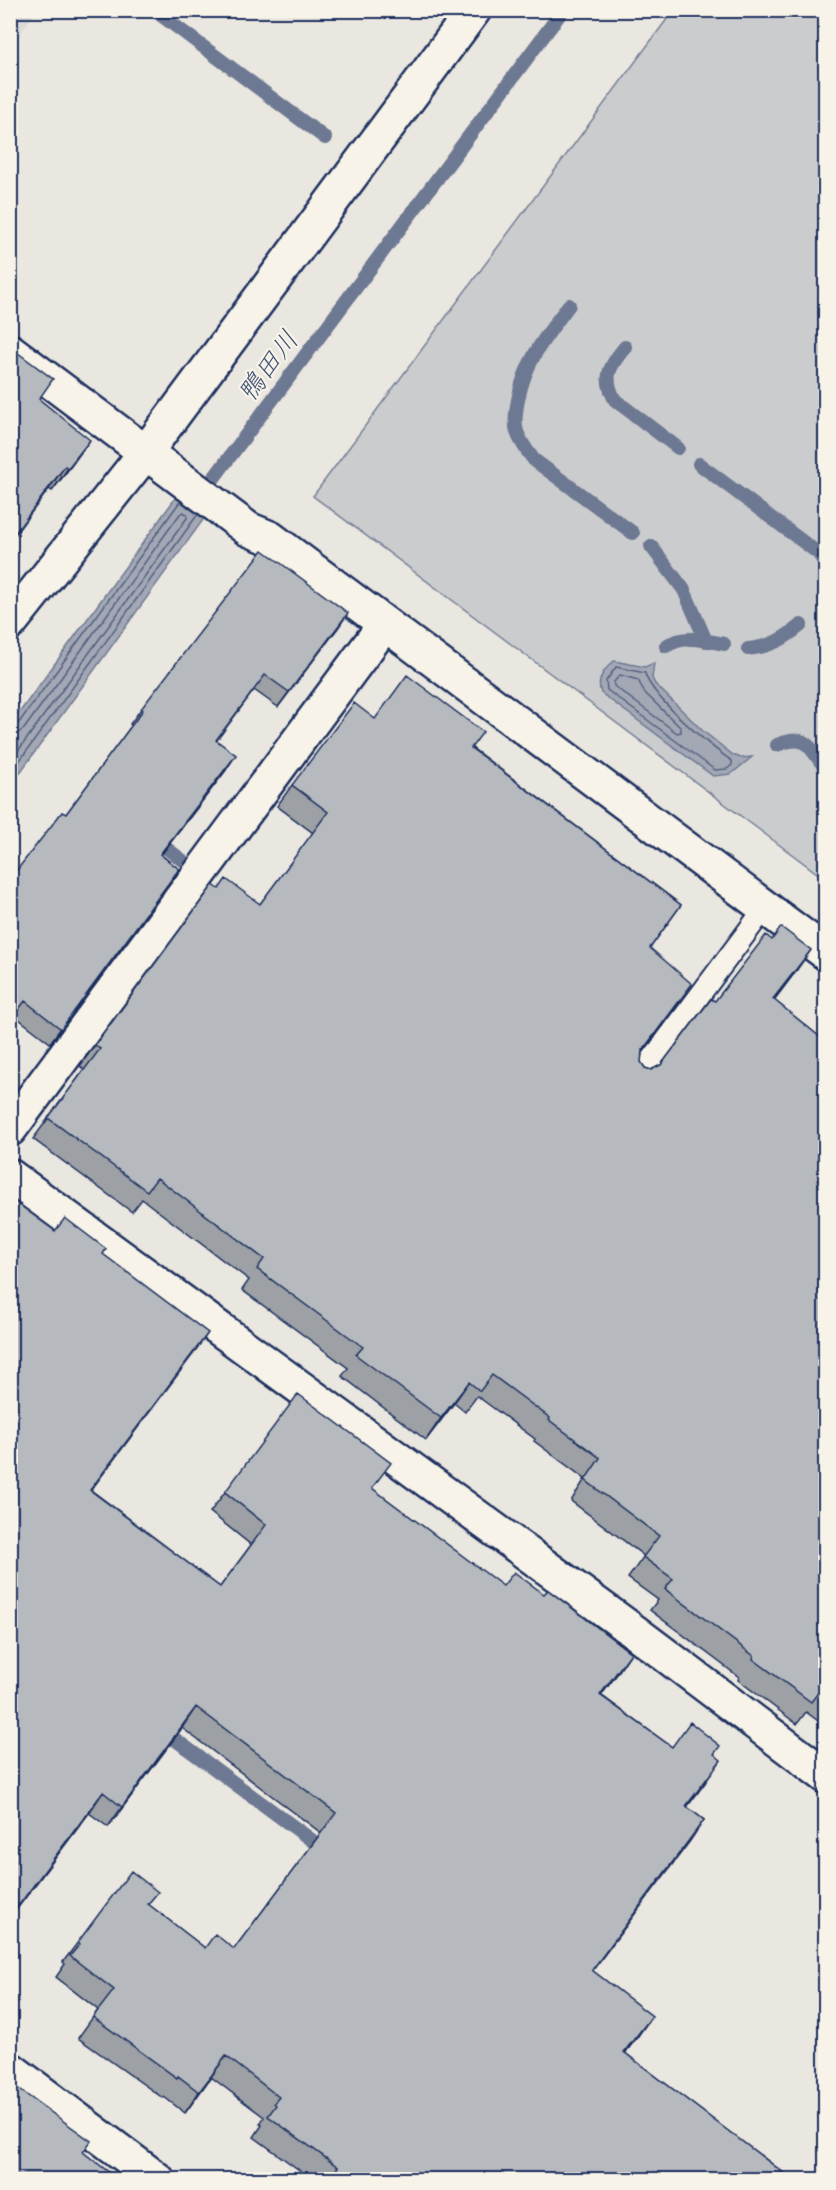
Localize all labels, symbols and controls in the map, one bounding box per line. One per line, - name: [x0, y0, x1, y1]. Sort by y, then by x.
- water label: 鴨田川: [230, 323, 310, 412]

